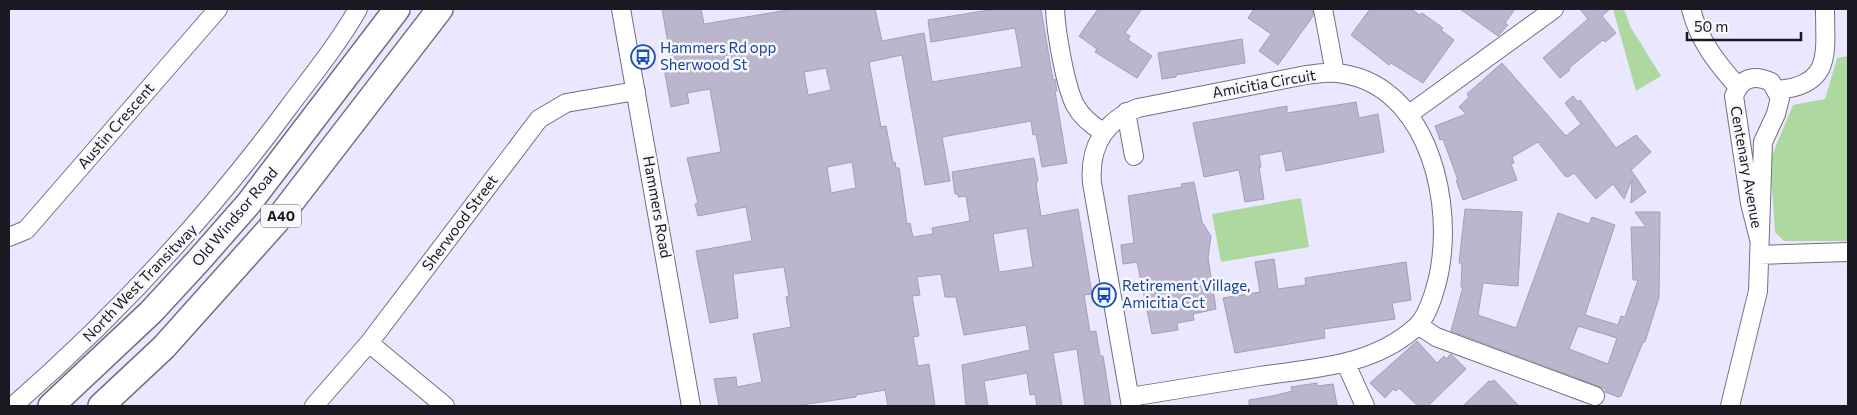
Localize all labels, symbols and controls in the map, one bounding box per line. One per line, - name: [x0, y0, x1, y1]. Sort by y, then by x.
- scale bar: [1687, 10, 1801, 42]
- text: 50 m: [1694, 17, 1728, 35]
- place label: Hammers Rd opp Sherwood St: [660, 38, 777, 73]
- bus stop icon: Hammers Rd opp Sherwood St: [630, 44, 656, 70]
- street label: Amicitia Circuit: [1211, 65, 1317, 101]
- street label: Austin Crescent: [73, 79, 157, 172]
- street label: Centenary Avenue: [1727, 104, 1767, 229]
- street label: Hammers Road: [640, 154, 676, 259]
- street label: Old Windsor Road: [188, 163, 281, 270]
- street label: Sherwood Street: [417, 171, 501, 274]
- road number: A40: [261, 205, 301, 228]
- street label: North West Transitway: [78, 220, 200, 345]
- place label: Retirement Village, Amicitia Cct: [1122, 276, 1250, 311]
- bus stop icon: Retirement Village, Amicitia Cct: [1091, 282, 1117, 308]

